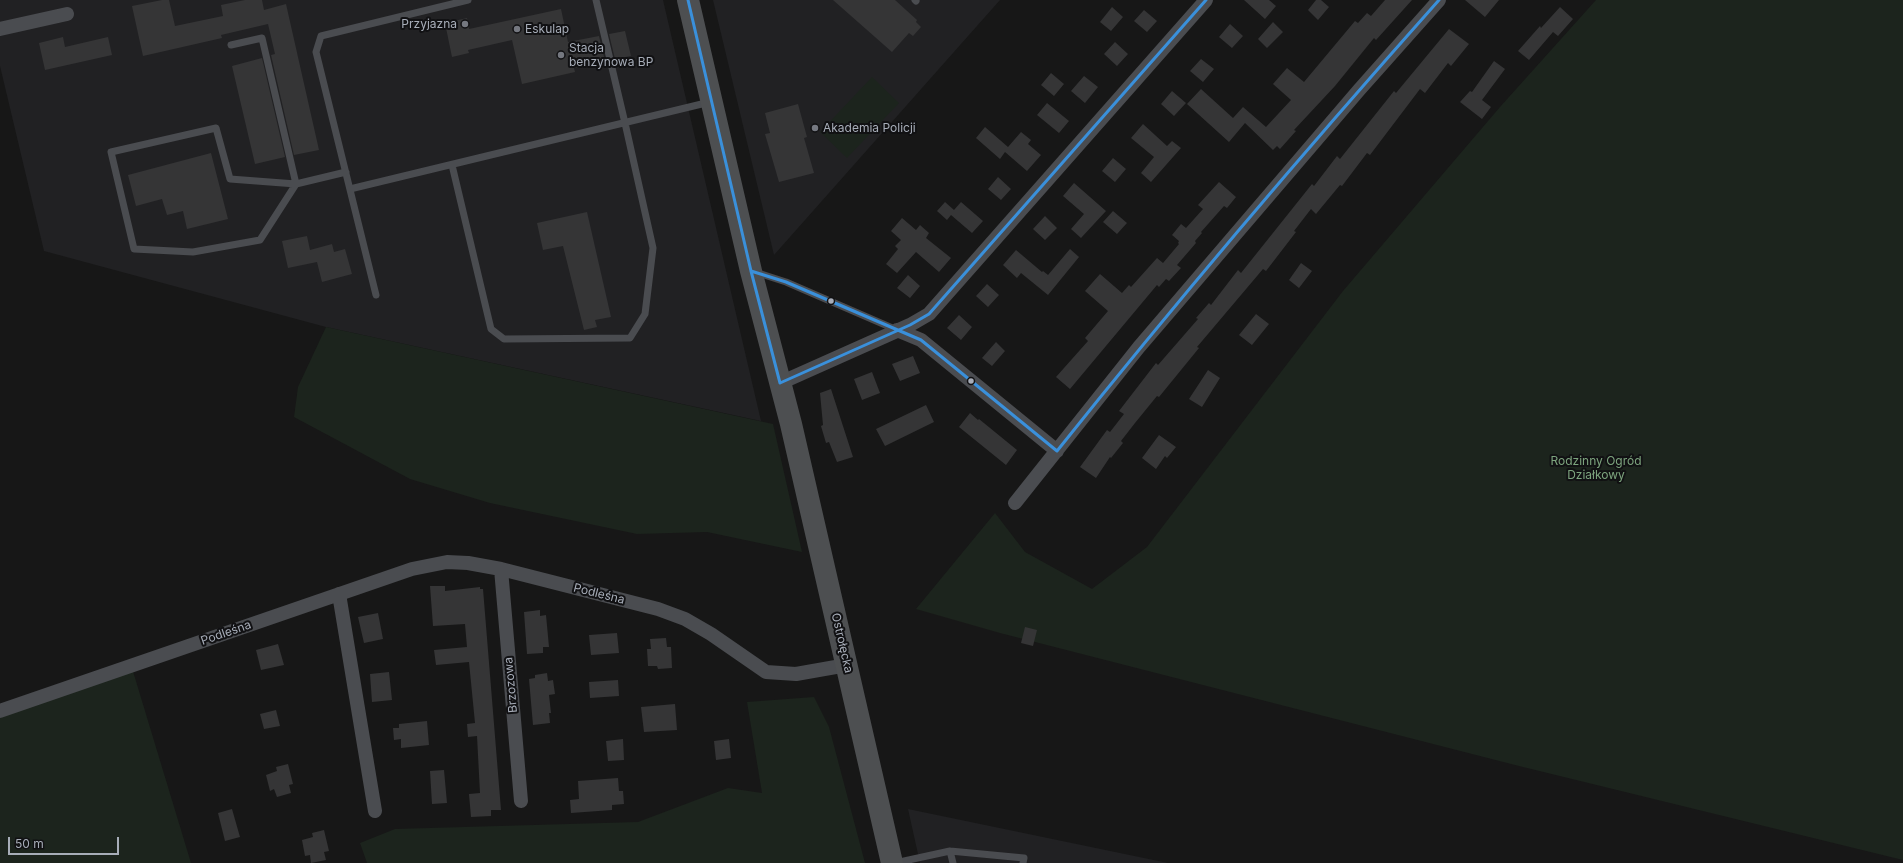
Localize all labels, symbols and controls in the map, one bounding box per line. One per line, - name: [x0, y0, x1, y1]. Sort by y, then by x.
- place label: Przyjazna: [401, 17, 457, 31]
- marker: Przyjazna: [460, 19, 470, 29]
- place label: Eskulap: [525, 22, 569, 36]
- marker: Eskulap: [512, 24, 522, 34]
- place label: Stacja benzynowa BP: [569, 41, 653, 69]
- marker: Stacja benzynowa BP: [556, 50, 566, 60]
- place label: Akademia Policji: [823, 121, 916, 135]
- marker: Akademia Policji: [810, 123, 820, 133]
- unlabelled marker: [826, 296, 836, 306]
- unlabelled marker: [966, 376, 976, 386]
- park label: Rodzinny Ogród Działkowy: [1550, 454, 1642, 482]
- street label: Podleśna: [572, 581, 626, 607]
- street label: Ostrołęcka: [828, 612, 856, 674]
- street label: Podleśna: [199, 618, 253, 648]
- street label: Brzozowa: [501, 657, 521, 713]
- scale bar: [10, 829, 121, 855]
- text: 50 m: [15, 836, 44, 851]

